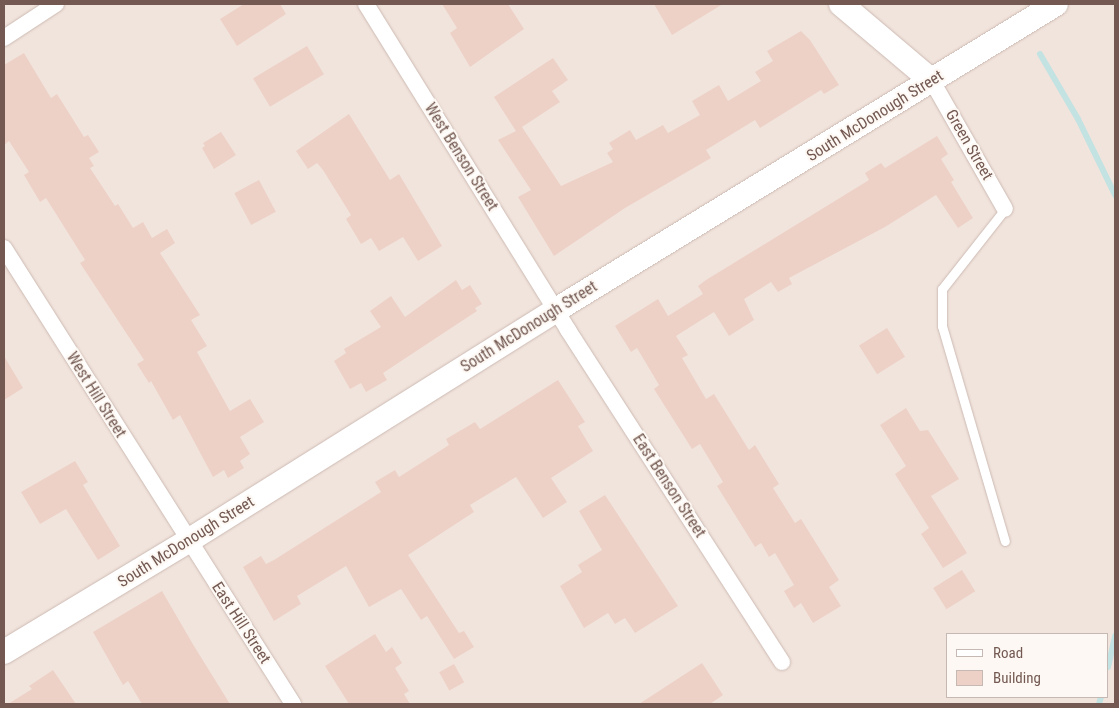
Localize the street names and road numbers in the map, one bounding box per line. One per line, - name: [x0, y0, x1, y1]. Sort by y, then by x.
- street label: South McDonough Street: [803, 66, 947, 166]
- street label: West Benson Street: [420, 100, 502, 214]
- street label: Green Street: [941, 106, 997, 184]
- street label: South McDonough Street: [457, 277, 601, 377]
- street label: West Hill Street: [62, 349, 130, 441]
- street label: East Benson Street: [628, 431, 710, 541]
- street label: South McDonough Street: [114, 492, 258, 592]
- street label: East Hill Street: [208, 579, 274, 667]

